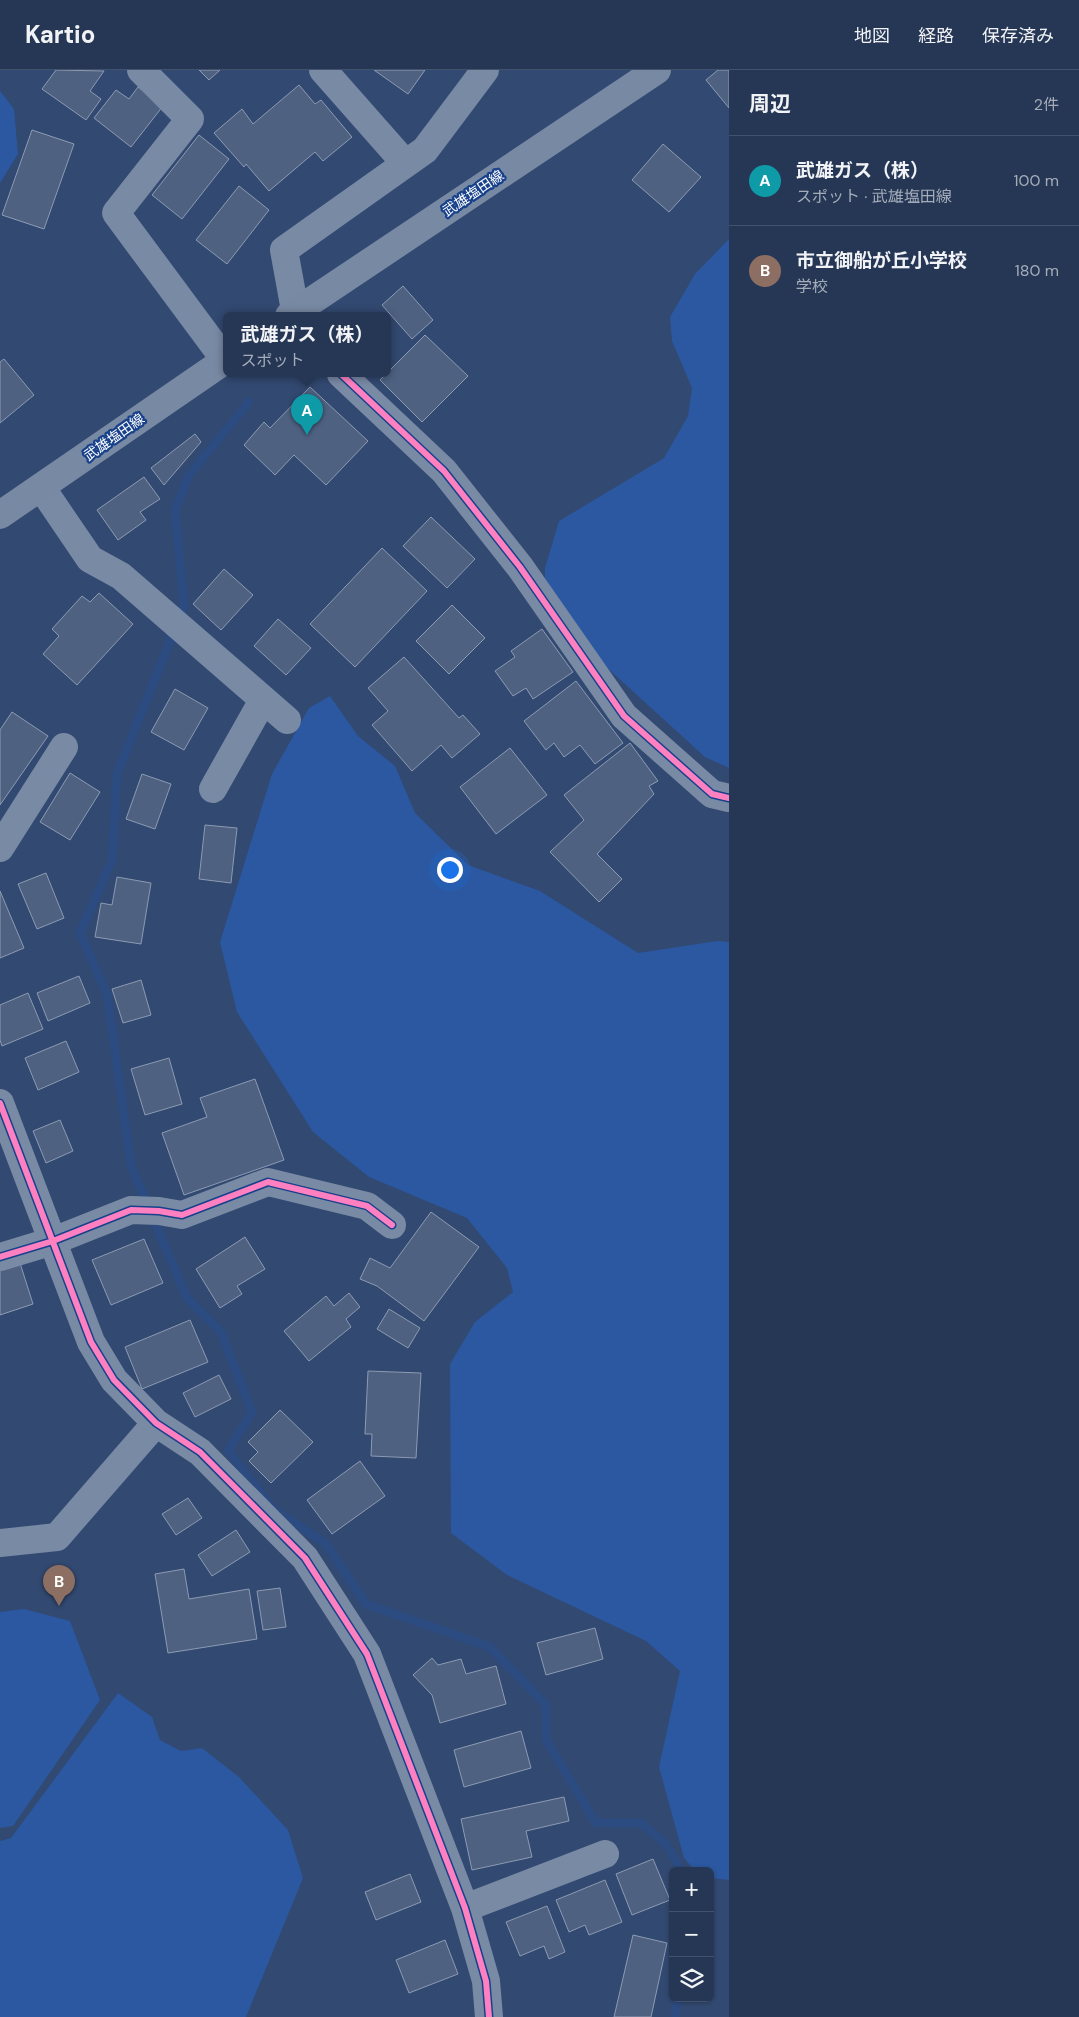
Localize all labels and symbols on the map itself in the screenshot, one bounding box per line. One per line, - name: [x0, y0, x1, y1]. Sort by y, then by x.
- street label: 武雄塩田線: [439, 166, 507, 220]
- pin: A: [291, 394, 323, 435]
- street label: 武雄塩田線: [80, 410, 148, 464]
- your location: [437, 857, 463, 883]
- pin: B: [43, 1565, 75, 1606]

